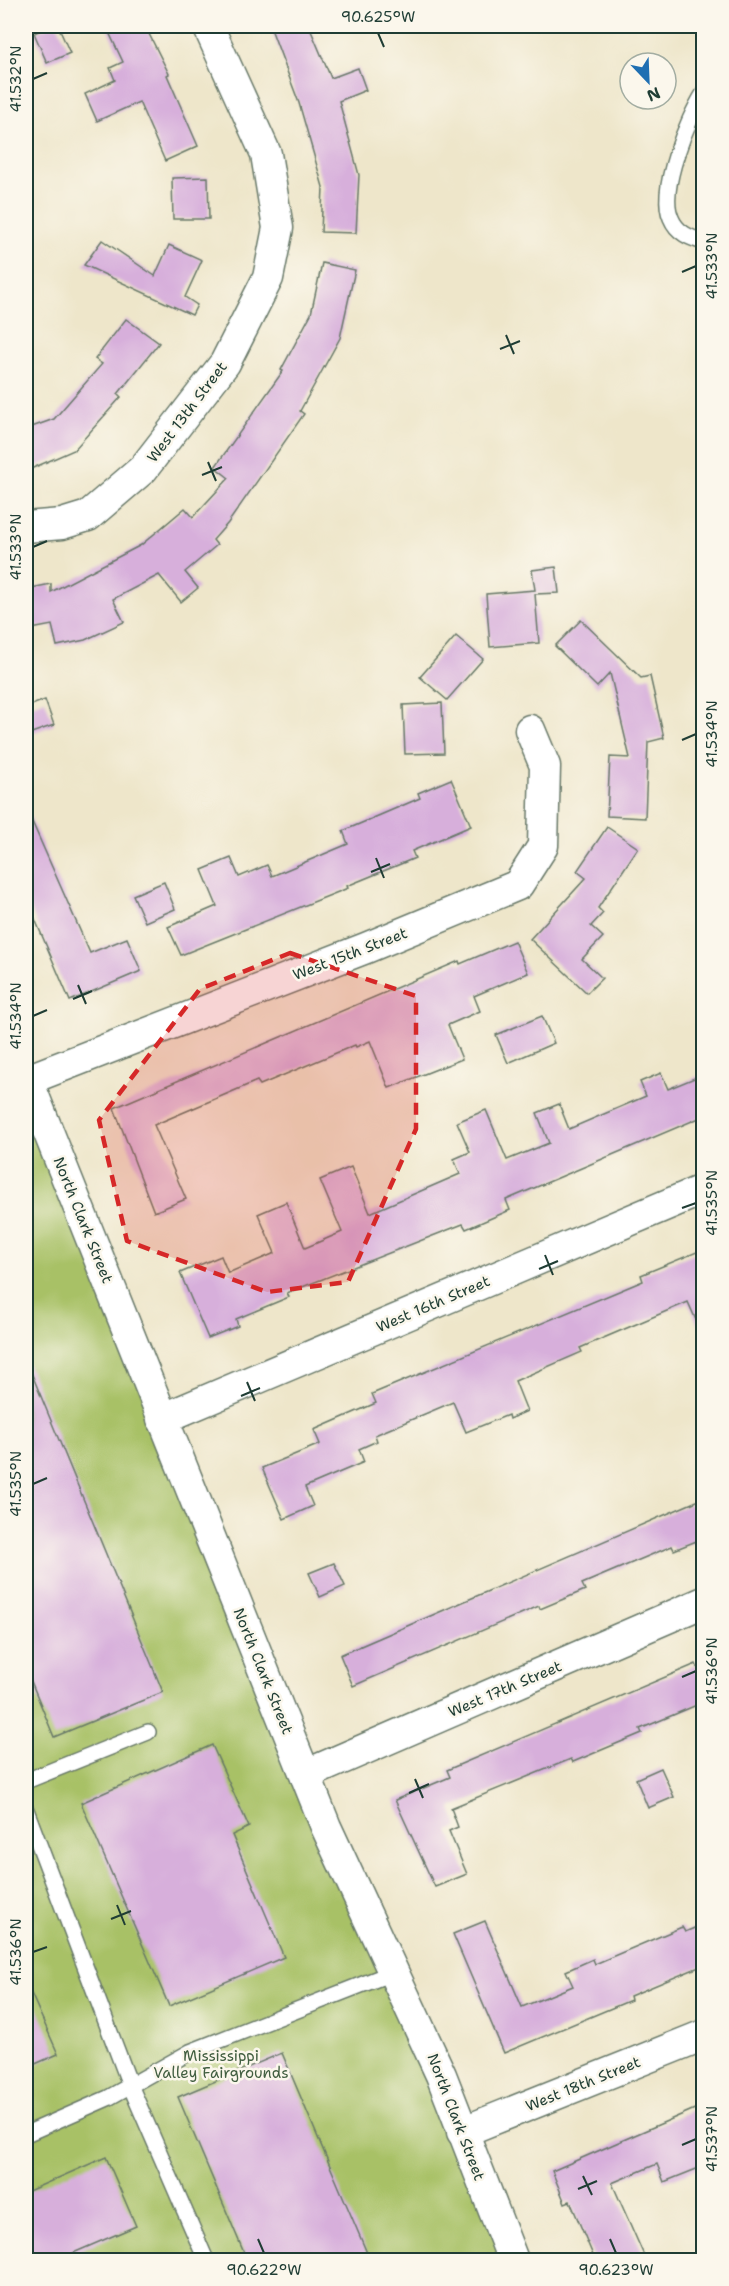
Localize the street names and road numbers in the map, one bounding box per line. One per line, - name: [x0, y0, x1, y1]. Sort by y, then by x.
- street label: West 13th Street: [142, 357, 232, 467]
- street label: West 15th Street: [290, 923, 410, 985]
- street label: North Clark Street: [48, 1154, 118, 1286]
- street label: West 16th Street: [373, 1271, 493, 1337]
- street label: North Clark Street: [228, 1605, 298, 1737]
- street label: West 17th Street: [445, 1656, 565, 1722]
- street label: North Clark Street: [423, 2051, 489, 2183]
- street label: West 18th Street: [523, 2052, 643, 2116]

